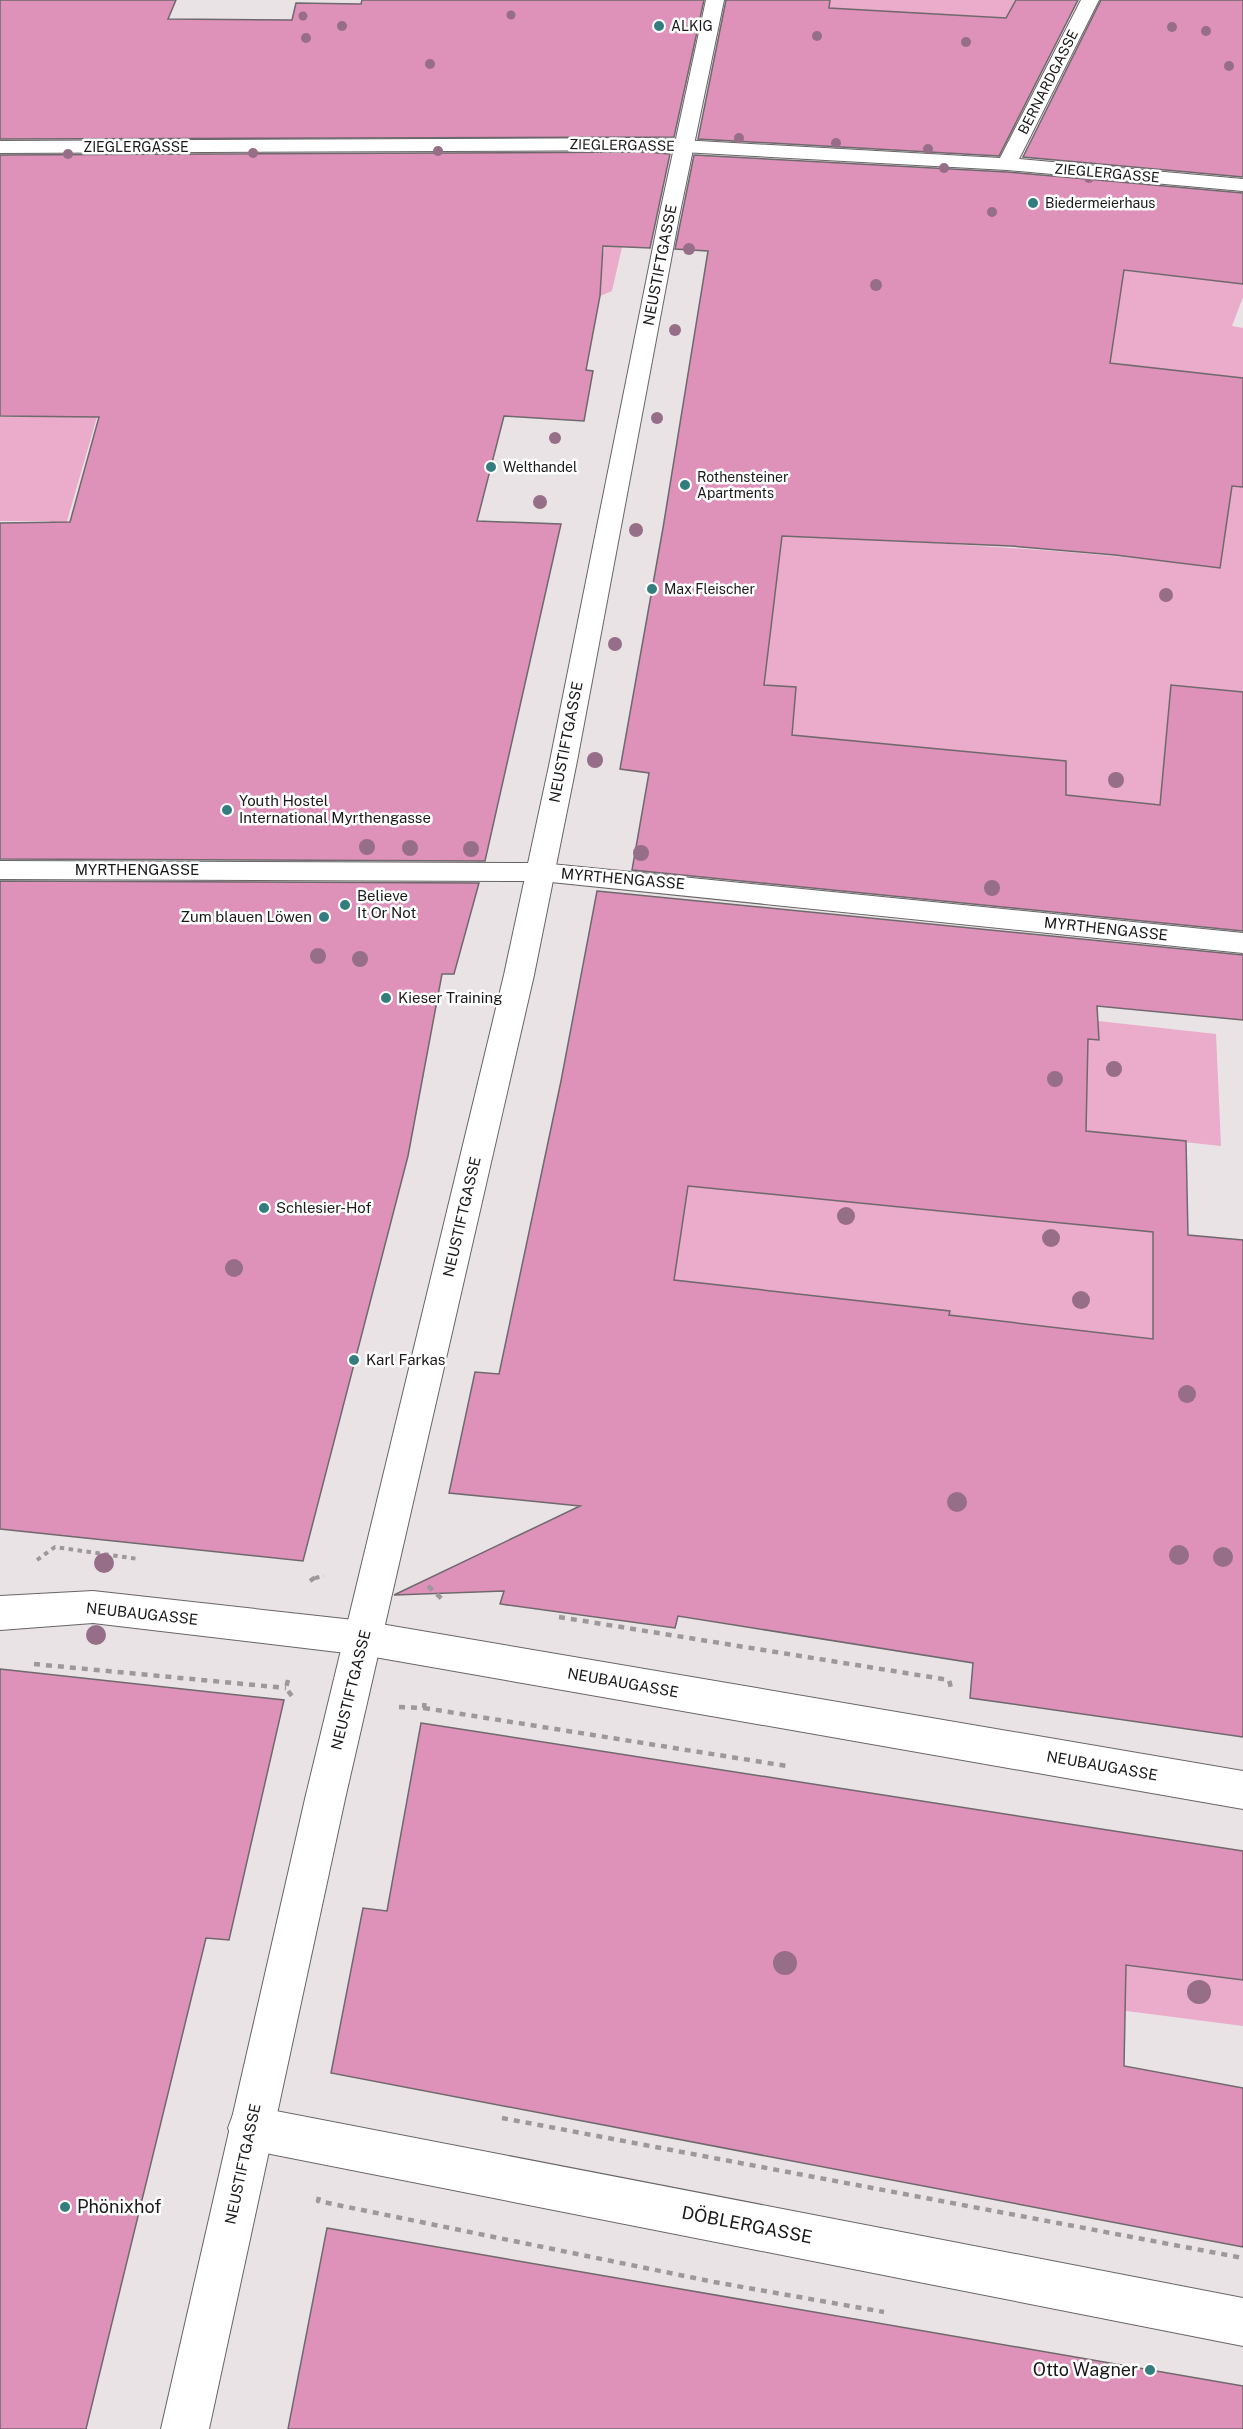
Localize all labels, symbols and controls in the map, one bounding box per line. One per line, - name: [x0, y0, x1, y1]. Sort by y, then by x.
- place label: ALKIG: [671, 18, 713, 34]
- marker: ALKIG: [652, 19, 666, 33]
- street label: BERNARDGASSE: [1015, 27, 1081, 137]
- street label: ZIEGLERGASSE: [569, 136, 675, 154]
- street label: ZIEGLERGASSE: [83, 139, 189, 155]
- street label: ZIEGLERGASSE: [1054, 160, 1160, 186]
- place label: Biedermeierhaus: [1045, 195, 1155, 211]
- marker: Biedermeierhaus: [1026, 196, 1040, 210]
- street label: NEUSTIFTGASSE: [639, 203, 680, 327]
- place label: Welthandel: [503, 459, 577, 475]
- marker: Welthandel: [484, 460, 498, 474]
- place label: Rothensteiner Apartments: [697, 469, 788, 501]
- marker: Rothensteiner Apartments: [678, 478, 692, 492]
- place label: Max Fleischer: [664, 581, 755, 597]
- marker: Max Fleischer: [645, 582, 659, 596]
- street label: NEUSTIFTGASSE: [545, 680, 586, 804]
- place label: Youth Hostel International Myrthengasse: [239, 792, 431, 826]
- marker: Youth Hostel International Myrthengasse: [220, 803, 234, 817]
- street label: MYRTHENGASSE: [75, 861, 199, 878]
- street label: MYRTHENGASSE: [560, 865, 686, 892]
- place label: Believe It Or Not: [357, 887, 416, 921]
- marker: Believe It Or Not: [338, 898, 352, 912]
- place label: Zum blauen Löwen: [180, 908, 312, 925]
- marker: Zum blauen Löwen: [317, 910, 331, 924]
- street label: MYRTHENGASSE: [1043, 914, 1169, 943]
- place label: Kieser Training: [398, 989, 503, 1006]
- marker: Kieser Training: [379, 991, 393, 1005]
- street label: NEUSTIFTGASSE: [439, 1155, 484, 1279]
- place label: Schlesier-Hof: [276, 1199, 372, 1216]
- marker: Schlesier-Hof: [257, 1201, 271, 1215]
- place label: Karl Farkas: [366, 1351, 445, 1368]
- marker: Karl Farkas: [347, 1353, 361, 1367]
- street label: NEUBAUGASSE: [85, 1599, 199, 1628]
- street label: NEUSTIFTGASSE: [327, 1628, 374, 1752]
- street label: NEUBAUGASSE: [566, 1664, 680, 1701]
- street label: NEUBAUGASSE: [1045, 1747, 1159, 1784]
- street label: NEUSTIFTGASSE: [221, 2102, 264, 2226]
- place label: Phönixhof: [77, 2196, 161, 2217]
- marker: Phönixhof: [58, 2200, 72, 2214]
- street label: DÖBLERGASSE: [680, 2201, 814, 2247]
- place label: Otto Wagner: [1033, 2359, 1138, 2380]
- marker: Otto Wagner: [1143, 2363, 1157, 2377]

